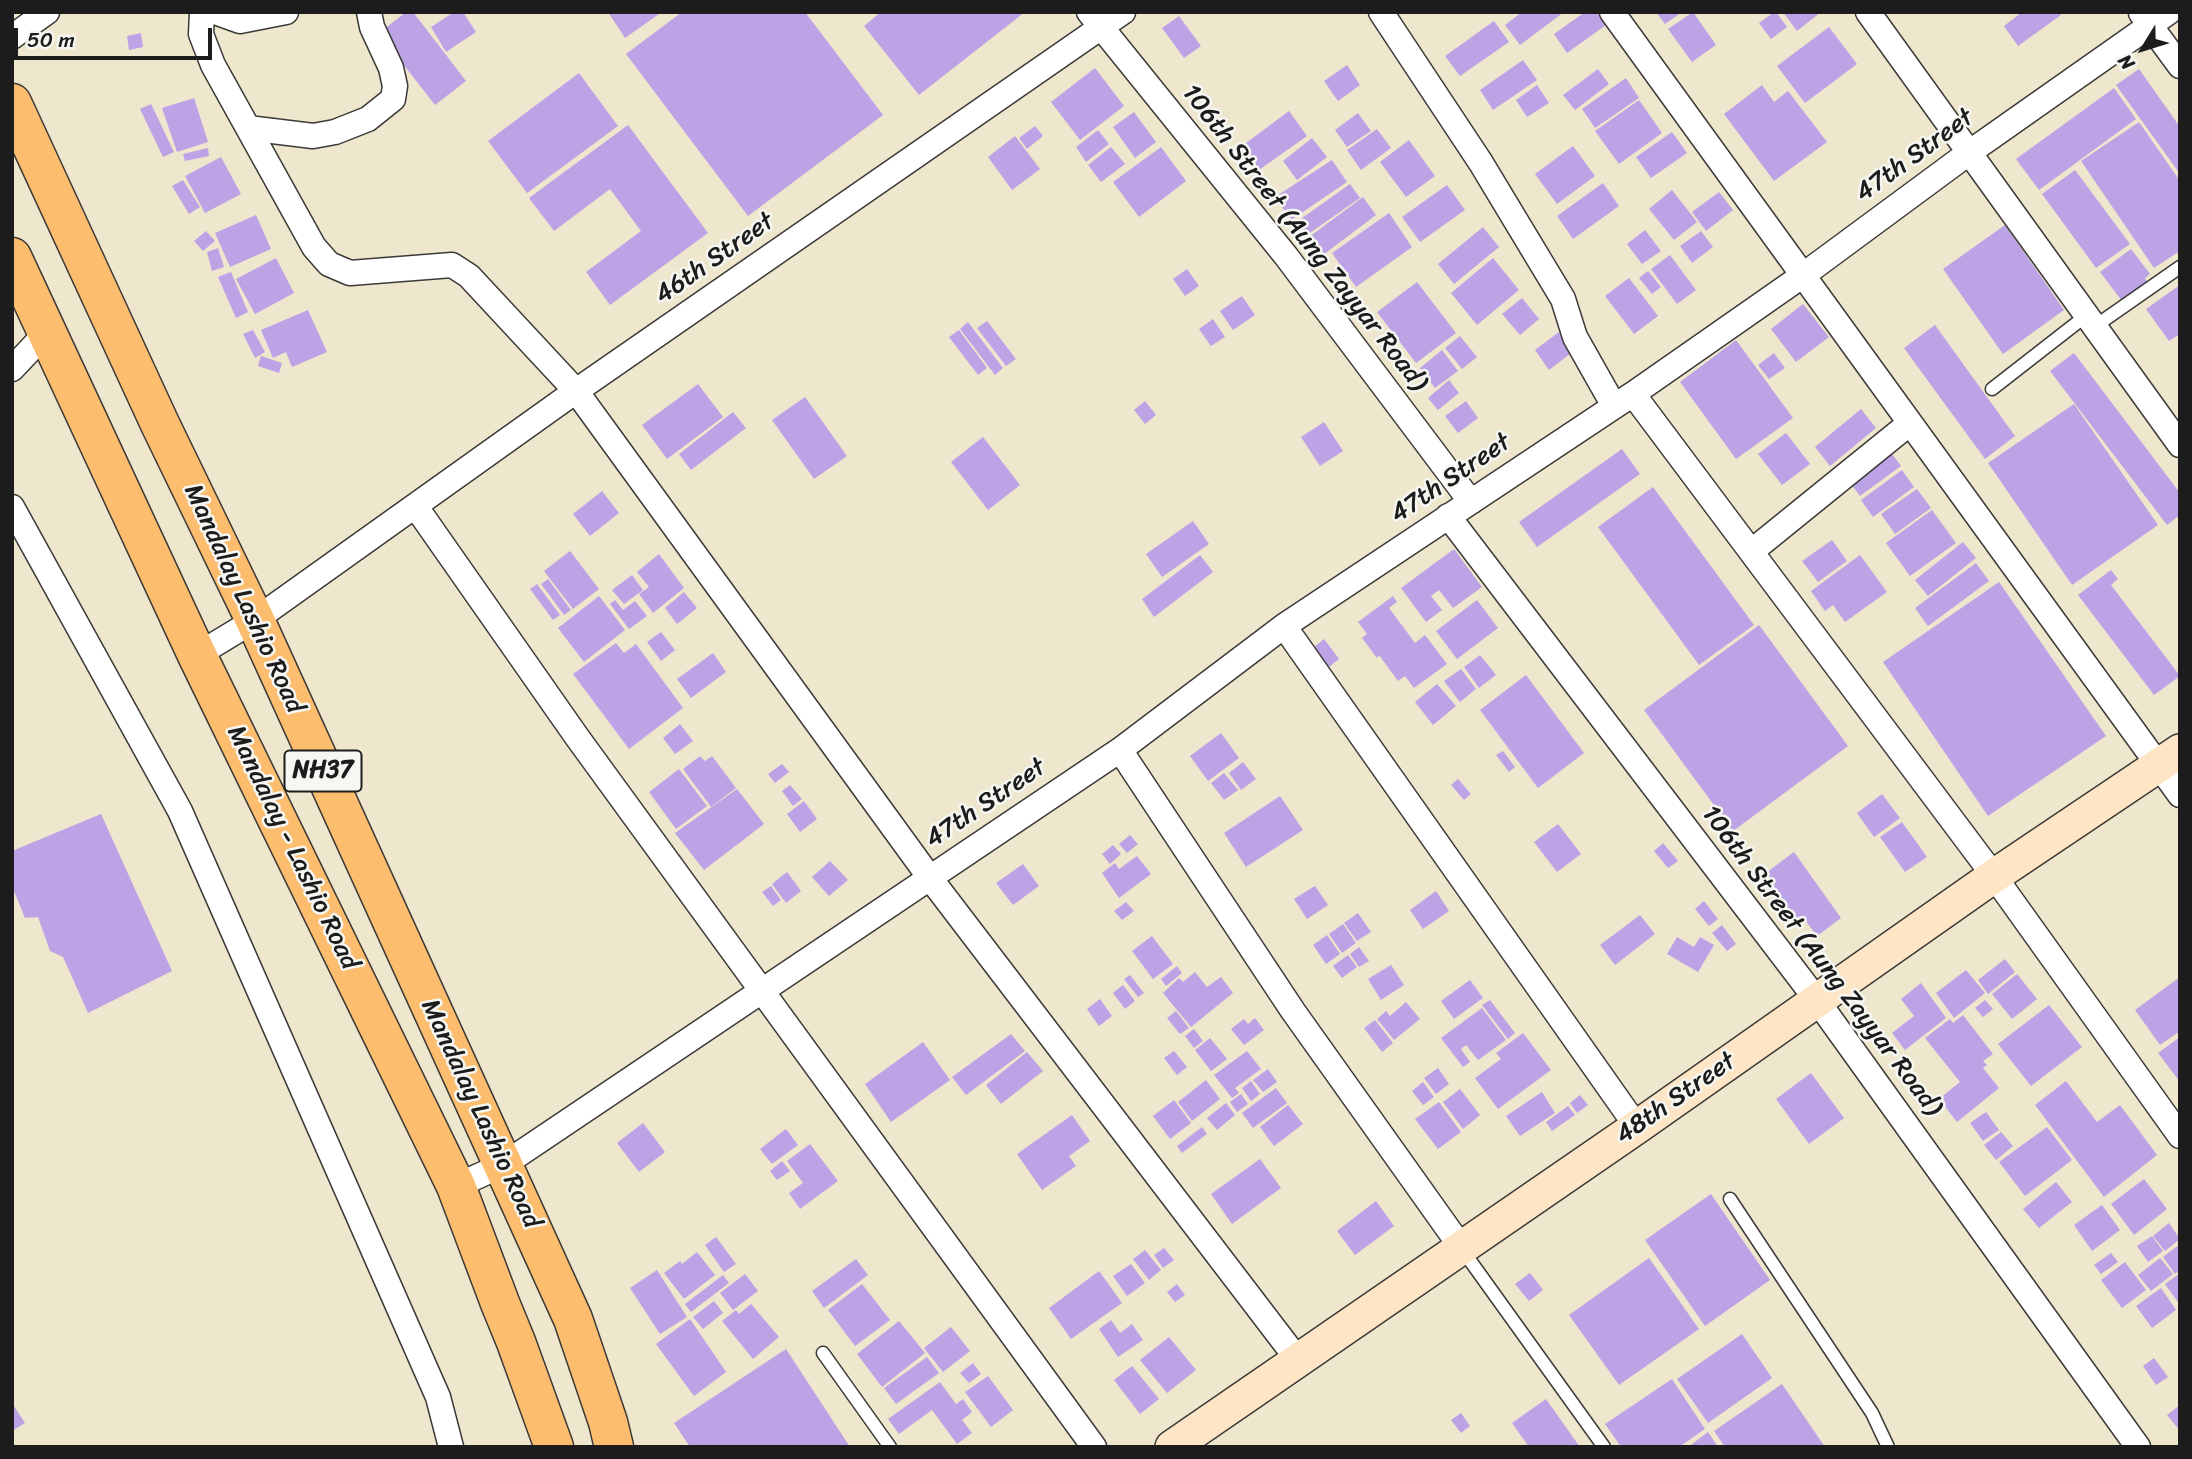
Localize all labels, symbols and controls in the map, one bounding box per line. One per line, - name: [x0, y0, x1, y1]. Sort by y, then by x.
- scale bar: [18, 14, 215, 58]
- north arrow: [2108, 14, 2178, 84]
- text: 50 m: [27, 21, 75, 59]
- text: N: [2109, 47, 2143, 78]
- street label: 106th Street (Aung Zayyar Road): [1175, 79, 1433, 397]
- street label: 47th Street: [1850, 103, 1980, 209]
- street label: 46th Street: [649, 207, 781, 311]
- street label: 47th Street: [1385, 427, 1517, 531]
- street label: Mandalay Lashio Road: [176, 480, 310, 718]
- street label: Mandalay - Lashio Road: [219, 721, 365, 975]
- road number: NH37: [284, 750, 362, 792]
- street label: 47th Street: [920, 752, 1052, 856]
- street label: 106th Street (Aung Zayyar Road): [1694, 800, 1948, 1122]
- street label: Mandalay Lashio Road: [413, 995, 547, 1233]
- street label: 48th Street: [1610, 1046, 1742, 1152]

